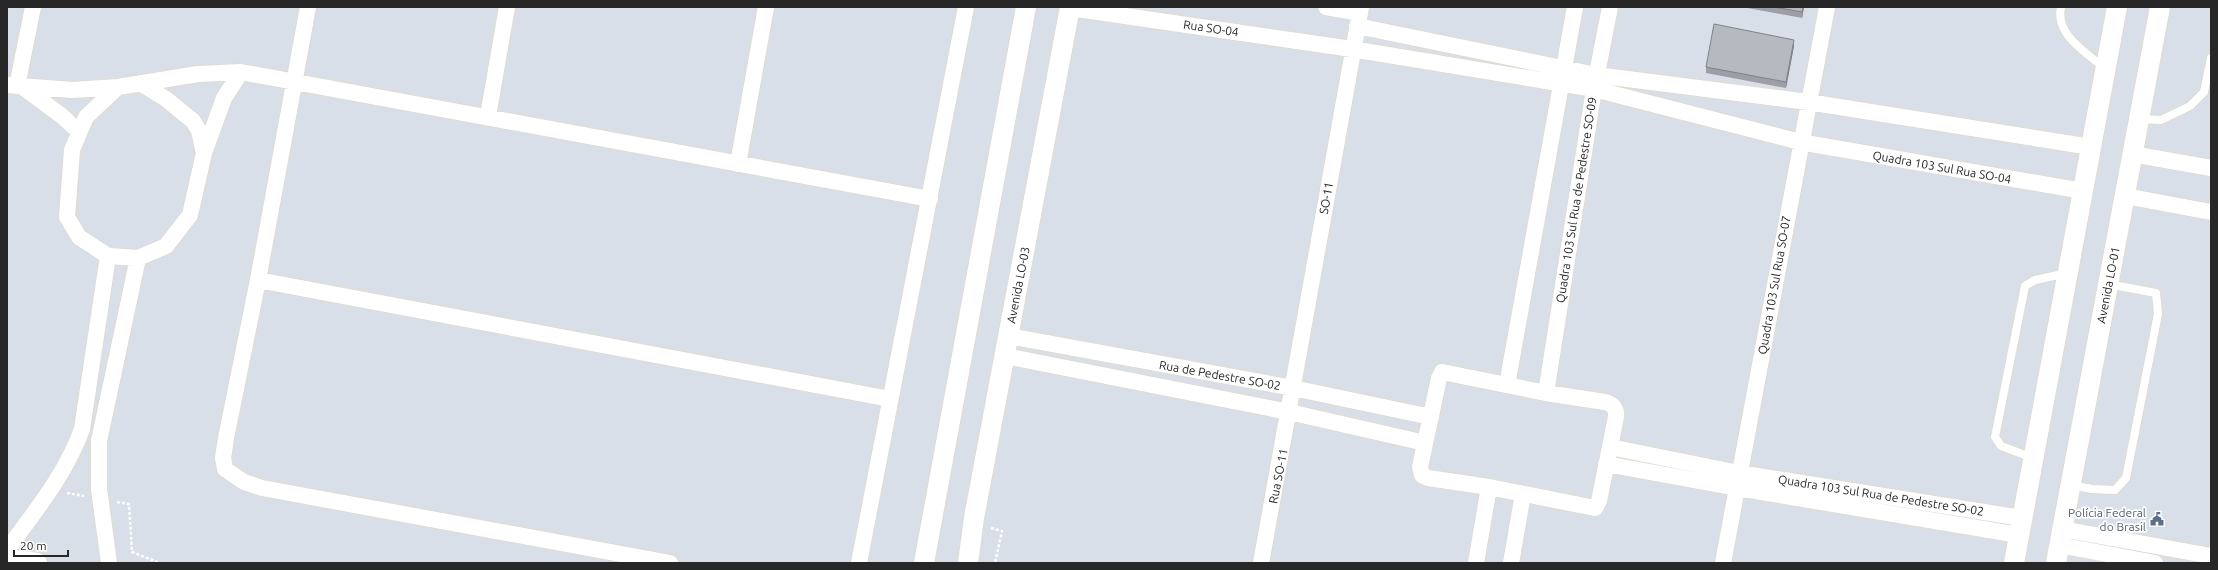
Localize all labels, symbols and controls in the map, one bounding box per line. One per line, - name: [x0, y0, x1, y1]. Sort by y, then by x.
- street label: Rua SO-04: [1182, 18, 1240, 38]
- street label: Quadra 103 Sul Rua de Pedestre SO-09: [1553, 96, 1599, 304]
- street label: Quadra 103 Sul Rua SO-04: [1872, 148, 2013, 186]
- street label: SO-11: [1317, 181, 1335, 215]
- street label: Quadra 103 Sul Rua SO-07: [1755, 215, 1793, 355]
- street label: Avenida LO-03: [1004, 246, 1032, 324]
- street label: Avenida LO-01: [2094, 246, 2122, 324]
- street label: Rua de Pedestre SO-02: [1158, 358, 1282, 392]
- street label: Rua SO-11: [1266, 447, 1290, 505]
- street label: Quadra 103 Sul Rua de Pedestre SO-02: [1777, 472, 1985, 518]
- place label: Polícia Federal do Brasil: [2068, 506, 2146, 533]
- public building icon: Polícia Federal do Brasil: [2149, 511, 2165, 527]
- scale bar: [14, 532, 68, 558]
- text: 20 m: [20, 539, 47, 552]

